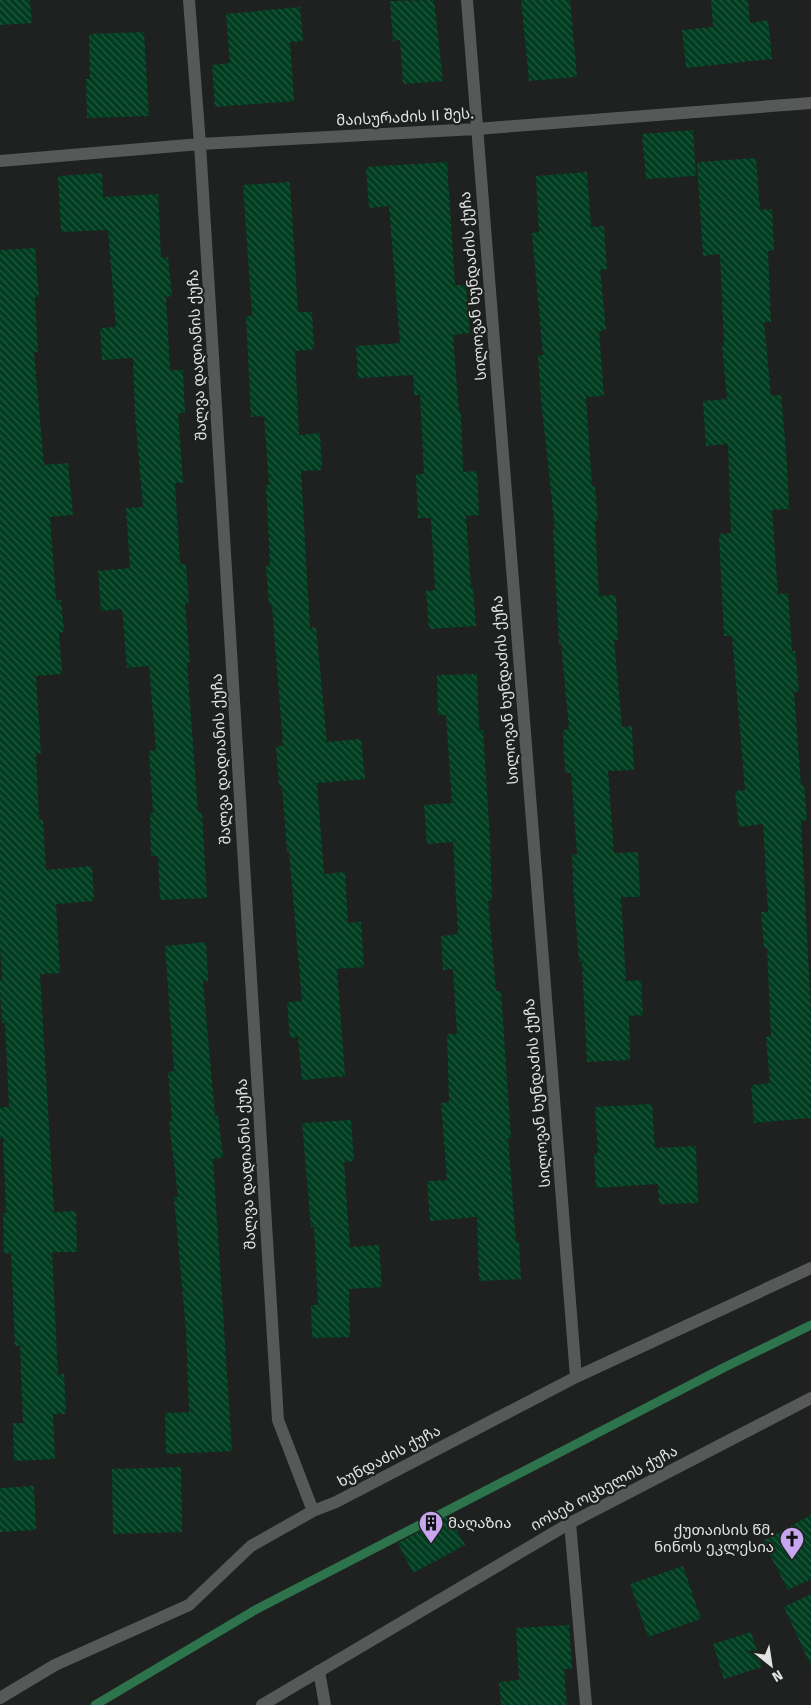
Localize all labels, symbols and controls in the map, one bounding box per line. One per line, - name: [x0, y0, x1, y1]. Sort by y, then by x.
- street label: მაისურაძის II შეს.: [336, 104, 474, 130]
- street label: სილოვან ხუნდაძის ქუჩა: [456, 191, 490, 381]
- street label: შალვა დადიანის ქუჩა: [184, 269, 210, 441]
- street label: სილოვან ხუნდაძის ქუჩა: [488, 595, 522, 785]
- street label: შალვა დადიანის ქუჩა: [208, 673, 234, 845]
- street label: სილოვან ხუნდაძის ქუჩა: [520, 998, 554, 1188]
- street label: შალვა დადიანის ქუჩა: [233, 1078, 259, 1250]
- street label: ხუნდაძის ქუჩა: [334, 1421, 444, 1491]
- street label: იოსებ ოცხელის ქუჩა: [527, 1442, 681, 1534]
- building icon: მაღაზია: [418, 1510, 444, 1544]
- place label: მაღაზია: [448, 1514, 511, 1532]
- place label: ქუთაისის წმ. ნინოს ეკლესია: [654, 1521, 774, 1556]
- church icon: ქუთაისის წმ. ნინოს ეკლესია: [779, 1526, 805, 1560]
- north arrow: [746, 1640, 796, 1690]
- text: N: [769, 1666, 786, 1686]

